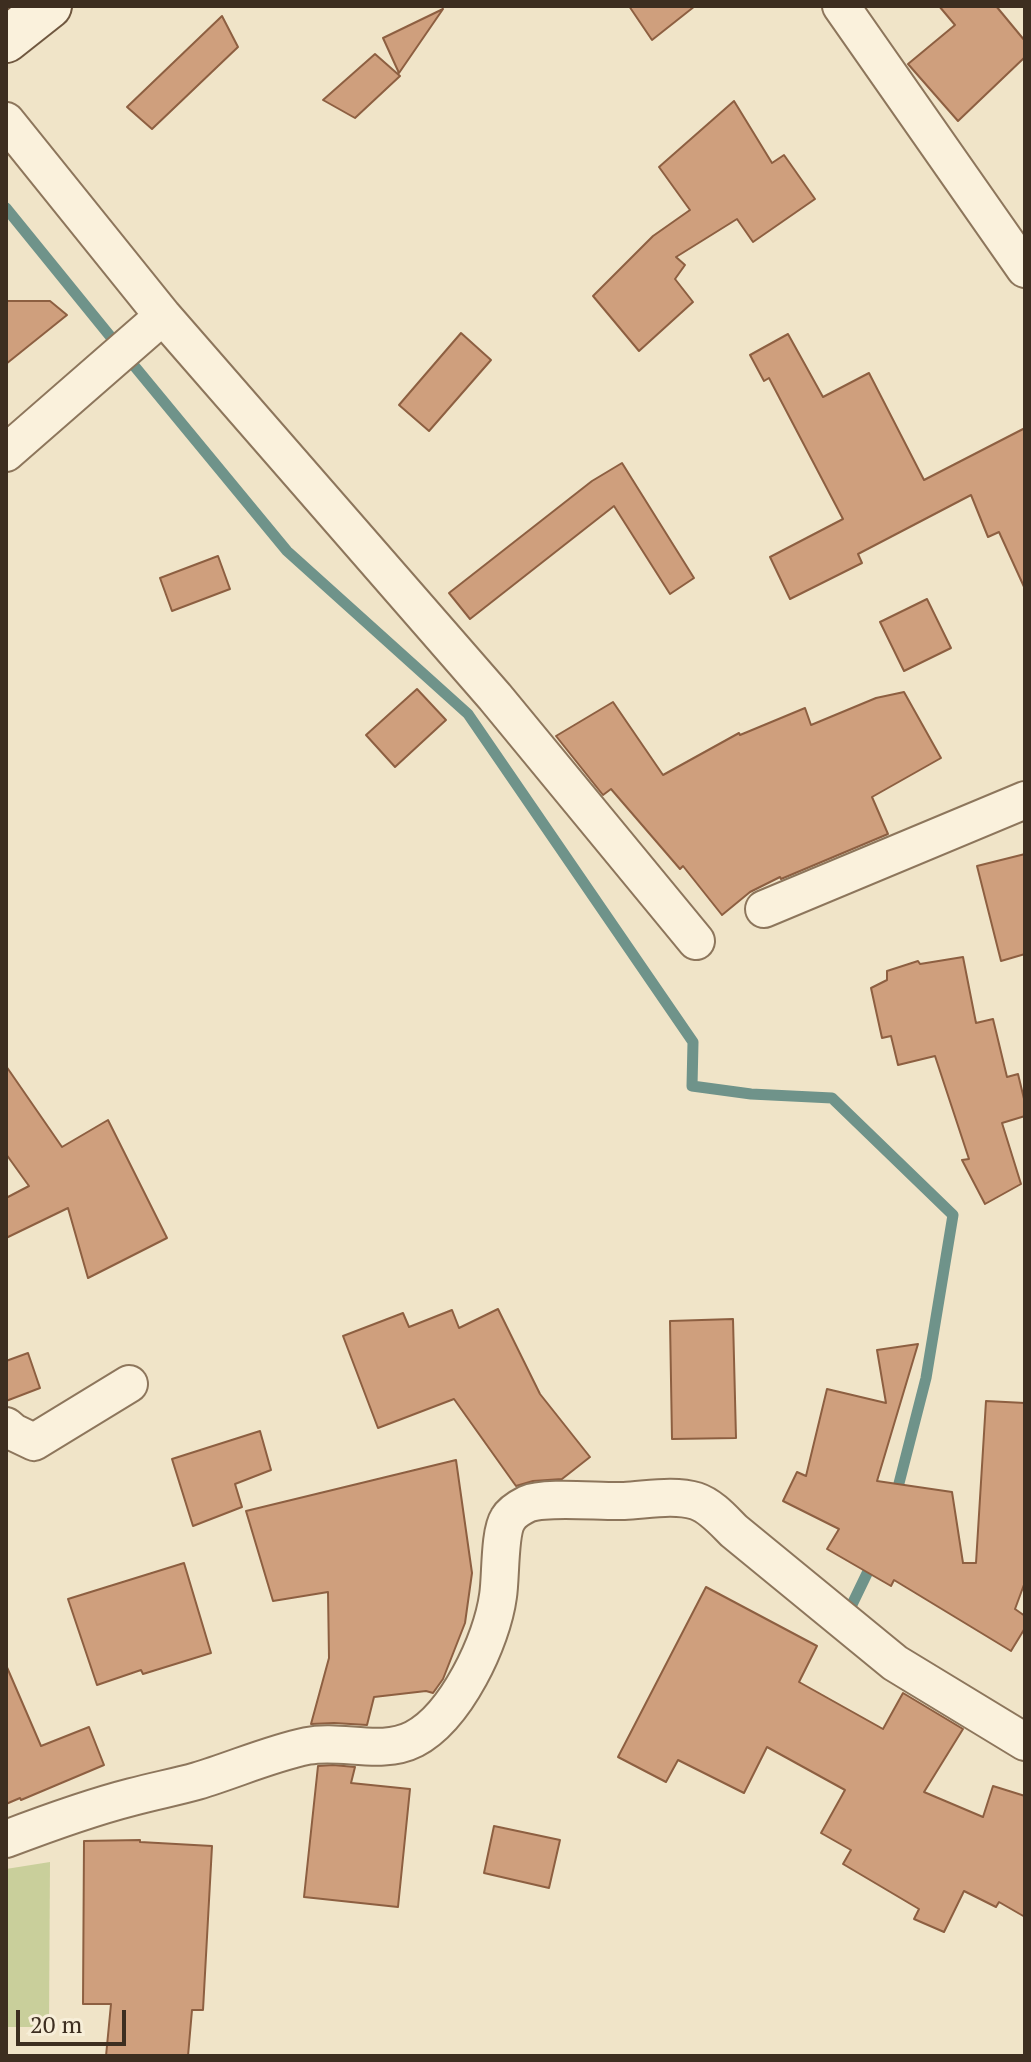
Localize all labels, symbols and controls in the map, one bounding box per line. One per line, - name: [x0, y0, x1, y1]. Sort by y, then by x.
- scale bar: [20, 1994, 130, 2044]
- text: 20 m: [30, 2008, 82, 2040]

